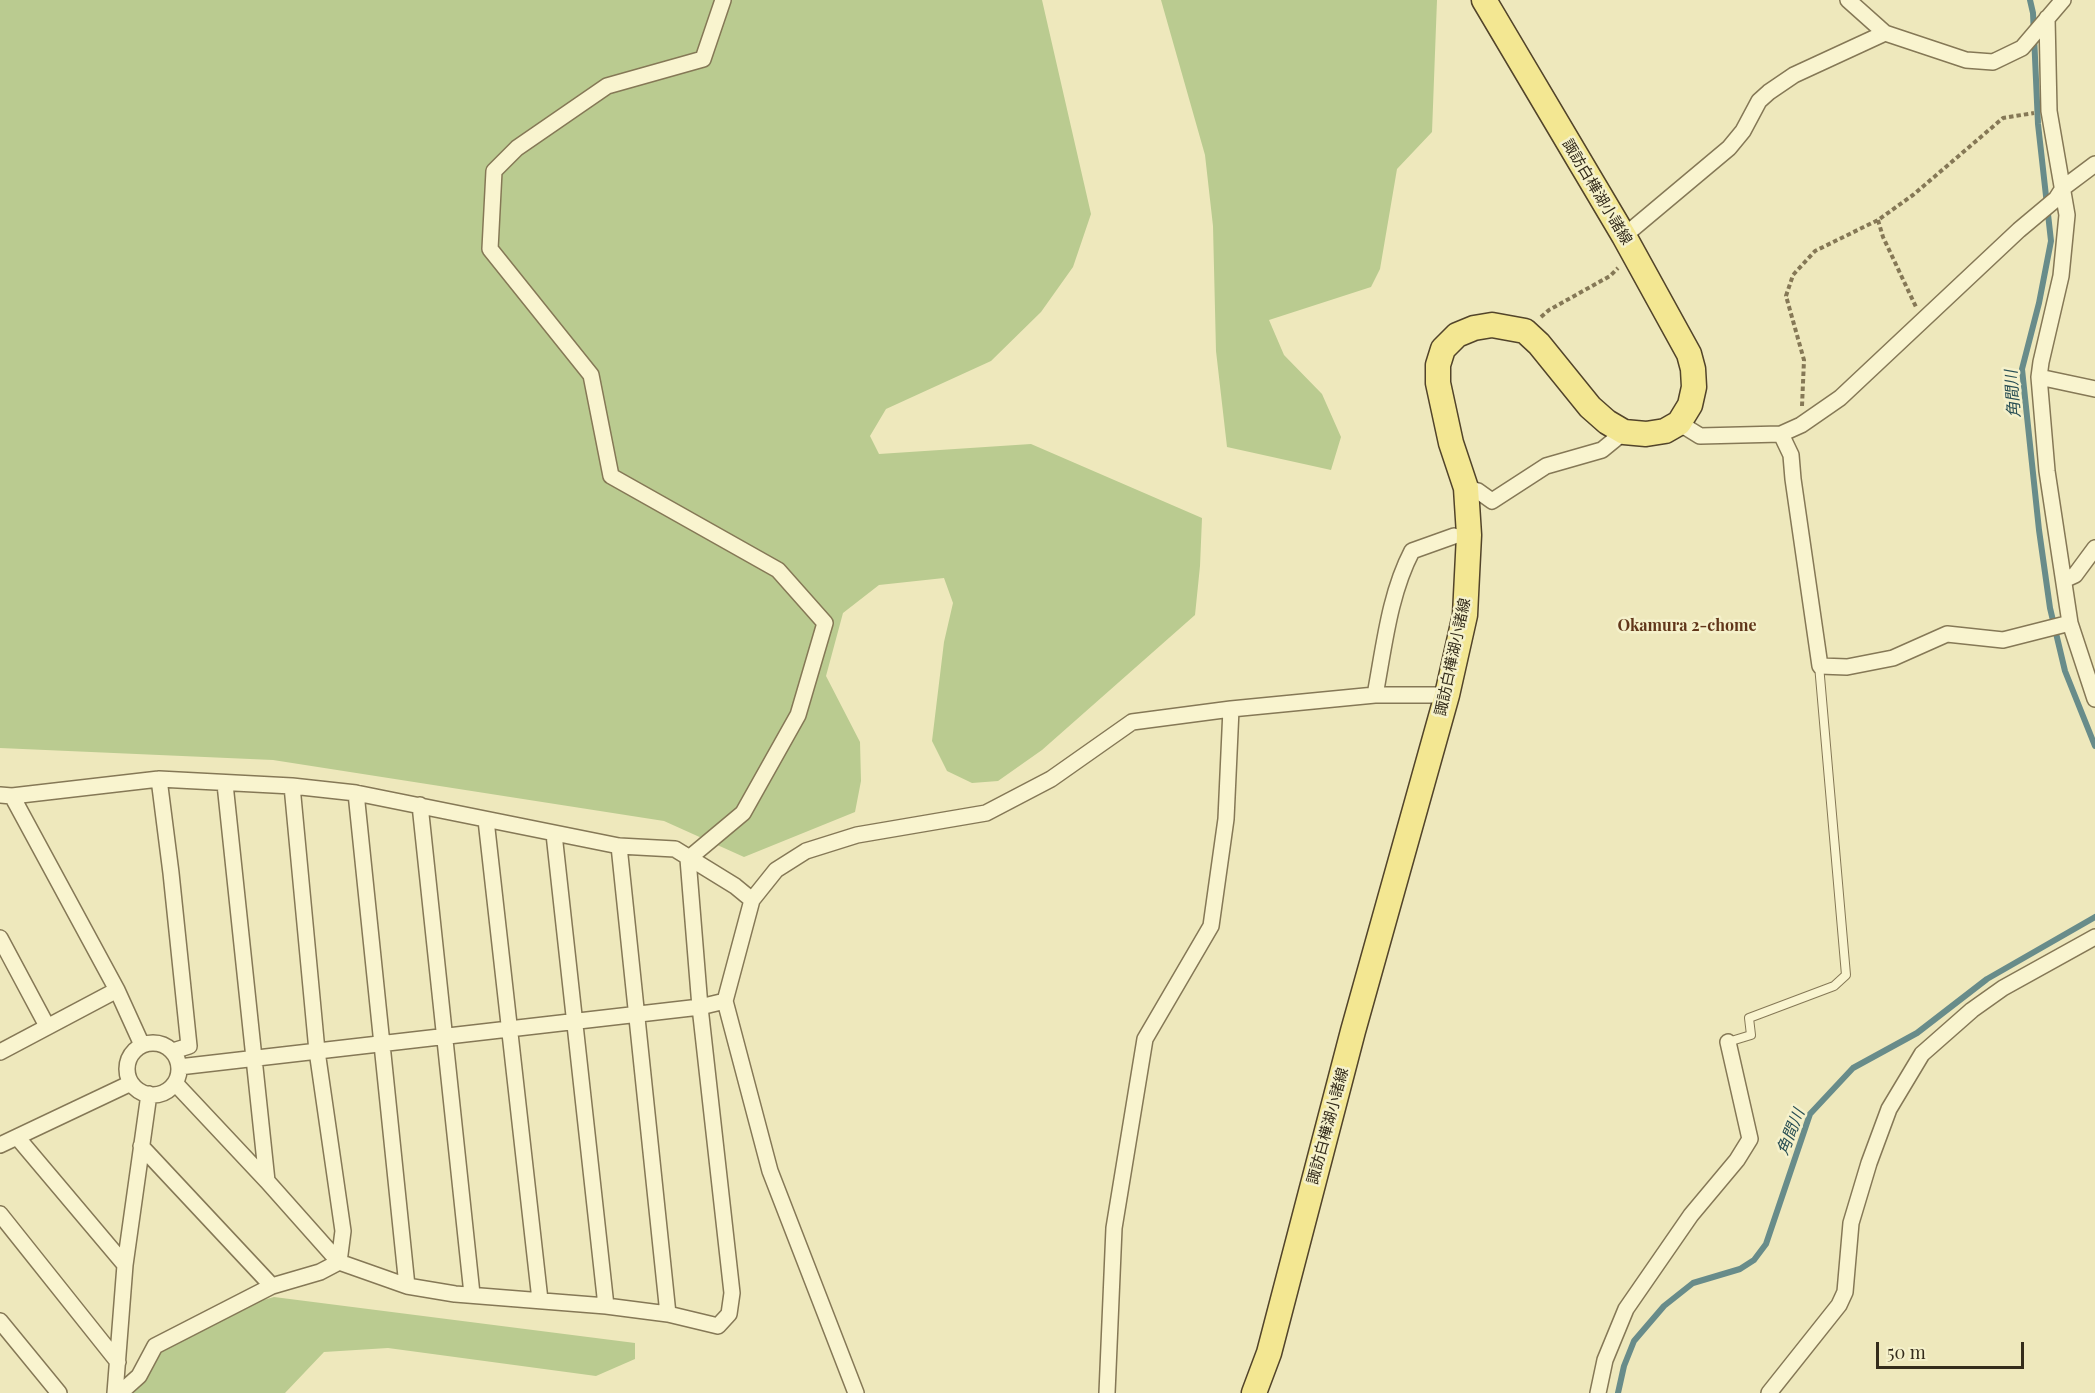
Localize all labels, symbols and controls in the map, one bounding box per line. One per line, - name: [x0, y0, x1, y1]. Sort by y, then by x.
- street label: 諏訪白樺湖小諸線: [1558, 136, 1636, 248]
- water label: 角間川: [2002, 369, 2024, 419]
- street label: 諏訪白樺湖小諸線: [1432, 596, 1474, 718]
- district label: Okamura 2-chome: [1617, 616, 1757, 636]
- street label: 諏訪白樺湖小諸線: [1304, 1066, 1352, 1186]
- water label: 角間川: [1773, 1106, 1809, 1158]
- scale bar: [1879, 1330, 2028, 1368]
- text: 50 m: [1887, 1340, 1926, 1364]

